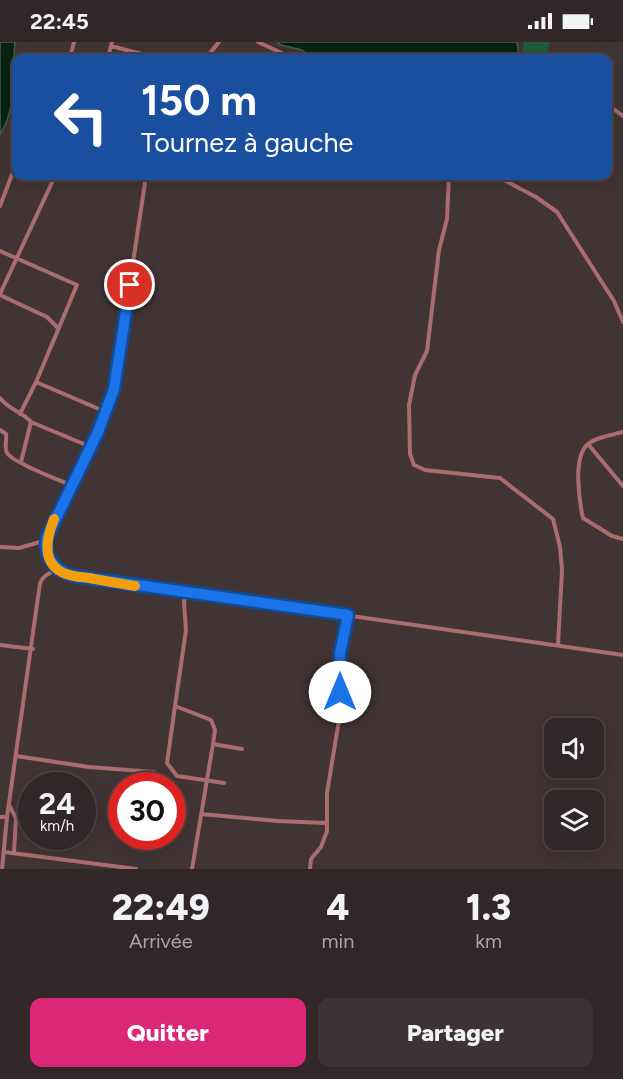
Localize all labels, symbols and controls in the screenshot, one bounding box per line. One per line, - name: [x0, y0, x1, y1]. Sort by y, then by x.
- text: 22:45: [30, 8, 89, 35]
- text: 150 m: [141, 75, 257, 126]
- icon: left: [42, 78, 120, 156]
- text: Tournez à gauche: [141, 126, 353, 159]
- pin: [104, 259, 155, 310]
- icon: arrive: [113, 268, 146, 301]
- position arrow: [308, 660, 372, 724]
- map controls: [544, 718, 604, 850]
- button: sound: [544, 718, 604, 778]
- speed limit sign: 30: [108, 772, 186, 850]
- text: 24: [39, 785, 75, 822]
- button: layers: [544, 790, 604, 850]
- text: km/h: [40, 817, 74, 835]
- text: 22:49: [112, 886, 210, 929]
- text: 4: [326, 886, 349, 929]
- text: 1.3: [466, 886, 511, 929]
- text: Arrivée: [129, 929, 193, 953]
- text: min: [322, 929, 354, 953]
- text: km: [475, 929, 502, 953]
- button: Quitter: [30, 998, 306, 1067]
- button: Partager: [318, 998, 593, 1067]

